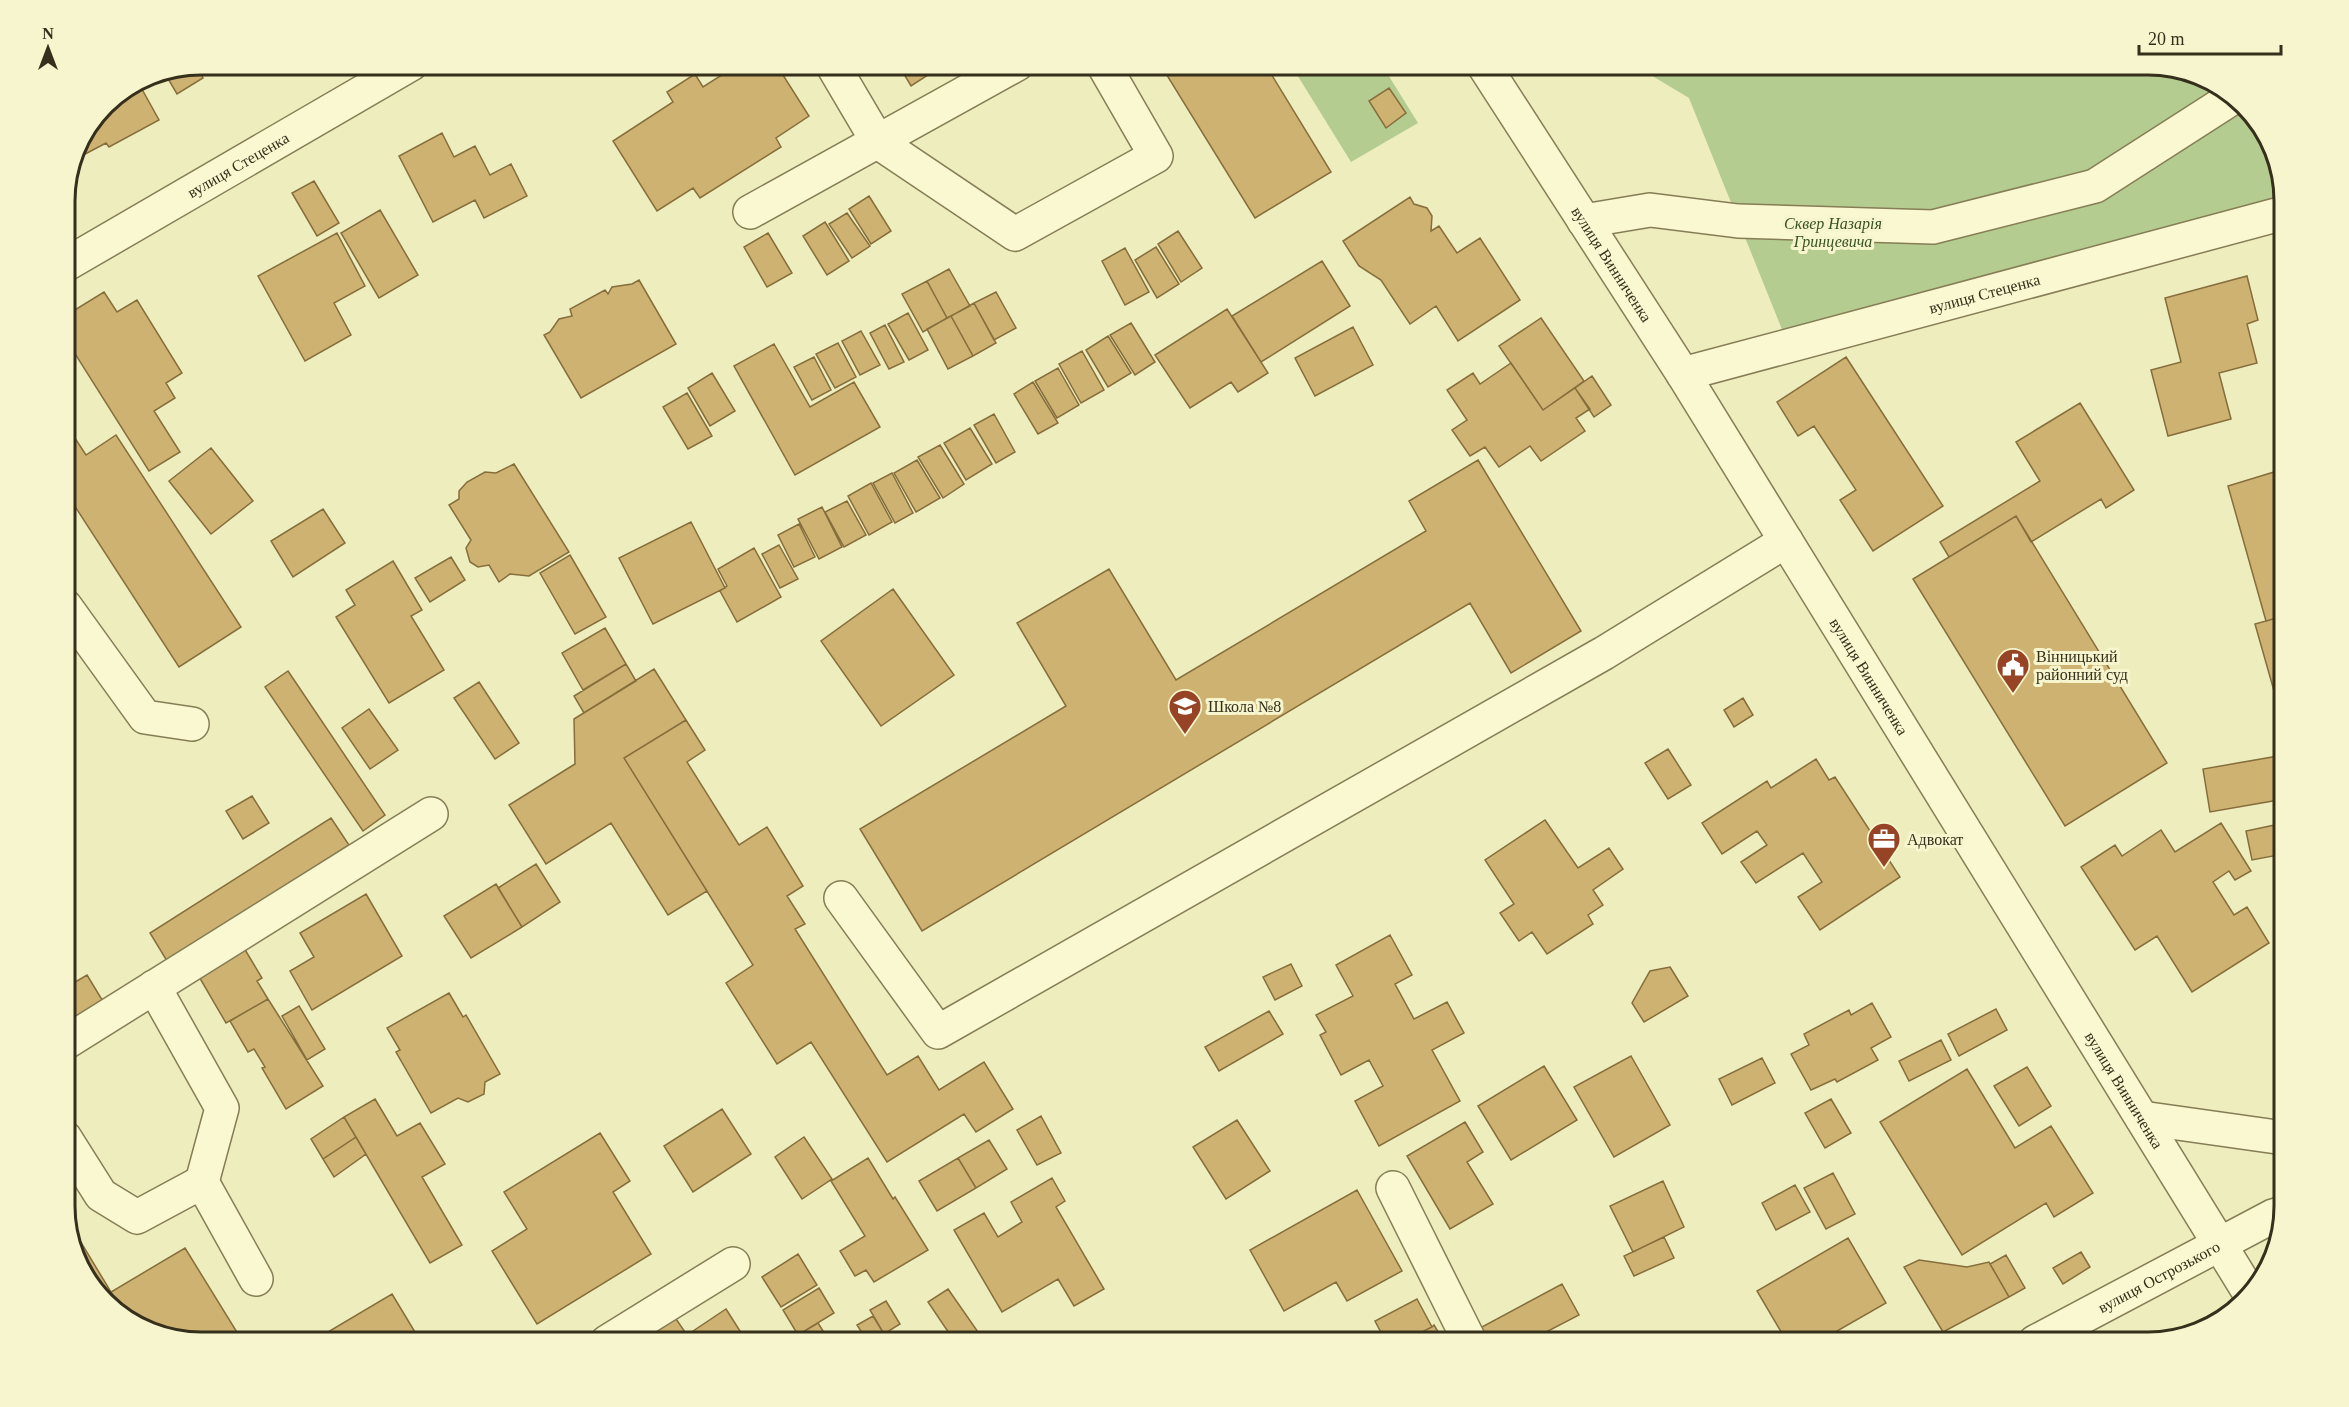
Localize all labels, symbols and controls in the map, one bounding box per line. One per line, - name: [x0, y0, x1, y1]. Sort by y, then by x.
- north arrow: [18, 18, 78, 78]
- scale bar: [2139, 18, 2282, 56]
- text: N: [42, 25, 54, 42]
- text: 20 m: [2148, 29, 2185, 49]
- street label: вулиця Стеценка: [185, 129, 292, 201]
- street label: вулиця Винниченка: [1568, 203, 1655, 325]
- park label: Сквер Назарія Гринцевича: [1784, 215, 1882, 251]
- street label: вулиця Стеценка: [1927, 271, 2042, 317]
- street label: вулиця Винниченка: [1827, 615, 1911, 738]
- public building icon: Вінницький районний суд: [1995, 647, 2031, 694]
- place label: Вінницький районний суд: [2036, 648, 2128, 684]
- school or university icon: Школа №8: [1167, 688, 1203, 735]
- place label: Школа №8: [1208, 698, 1281, 715]
- office icon: Адвокат: [1866, 821, 1902, 868]
- place label: Адвокат: [1907, 831, 1963, 849]
- street label: вулиця Винниченка: [2082, 1029, 2166, 1152]
- street label: вулиця Острозького: [2095, 1238, 2223, 1316]

